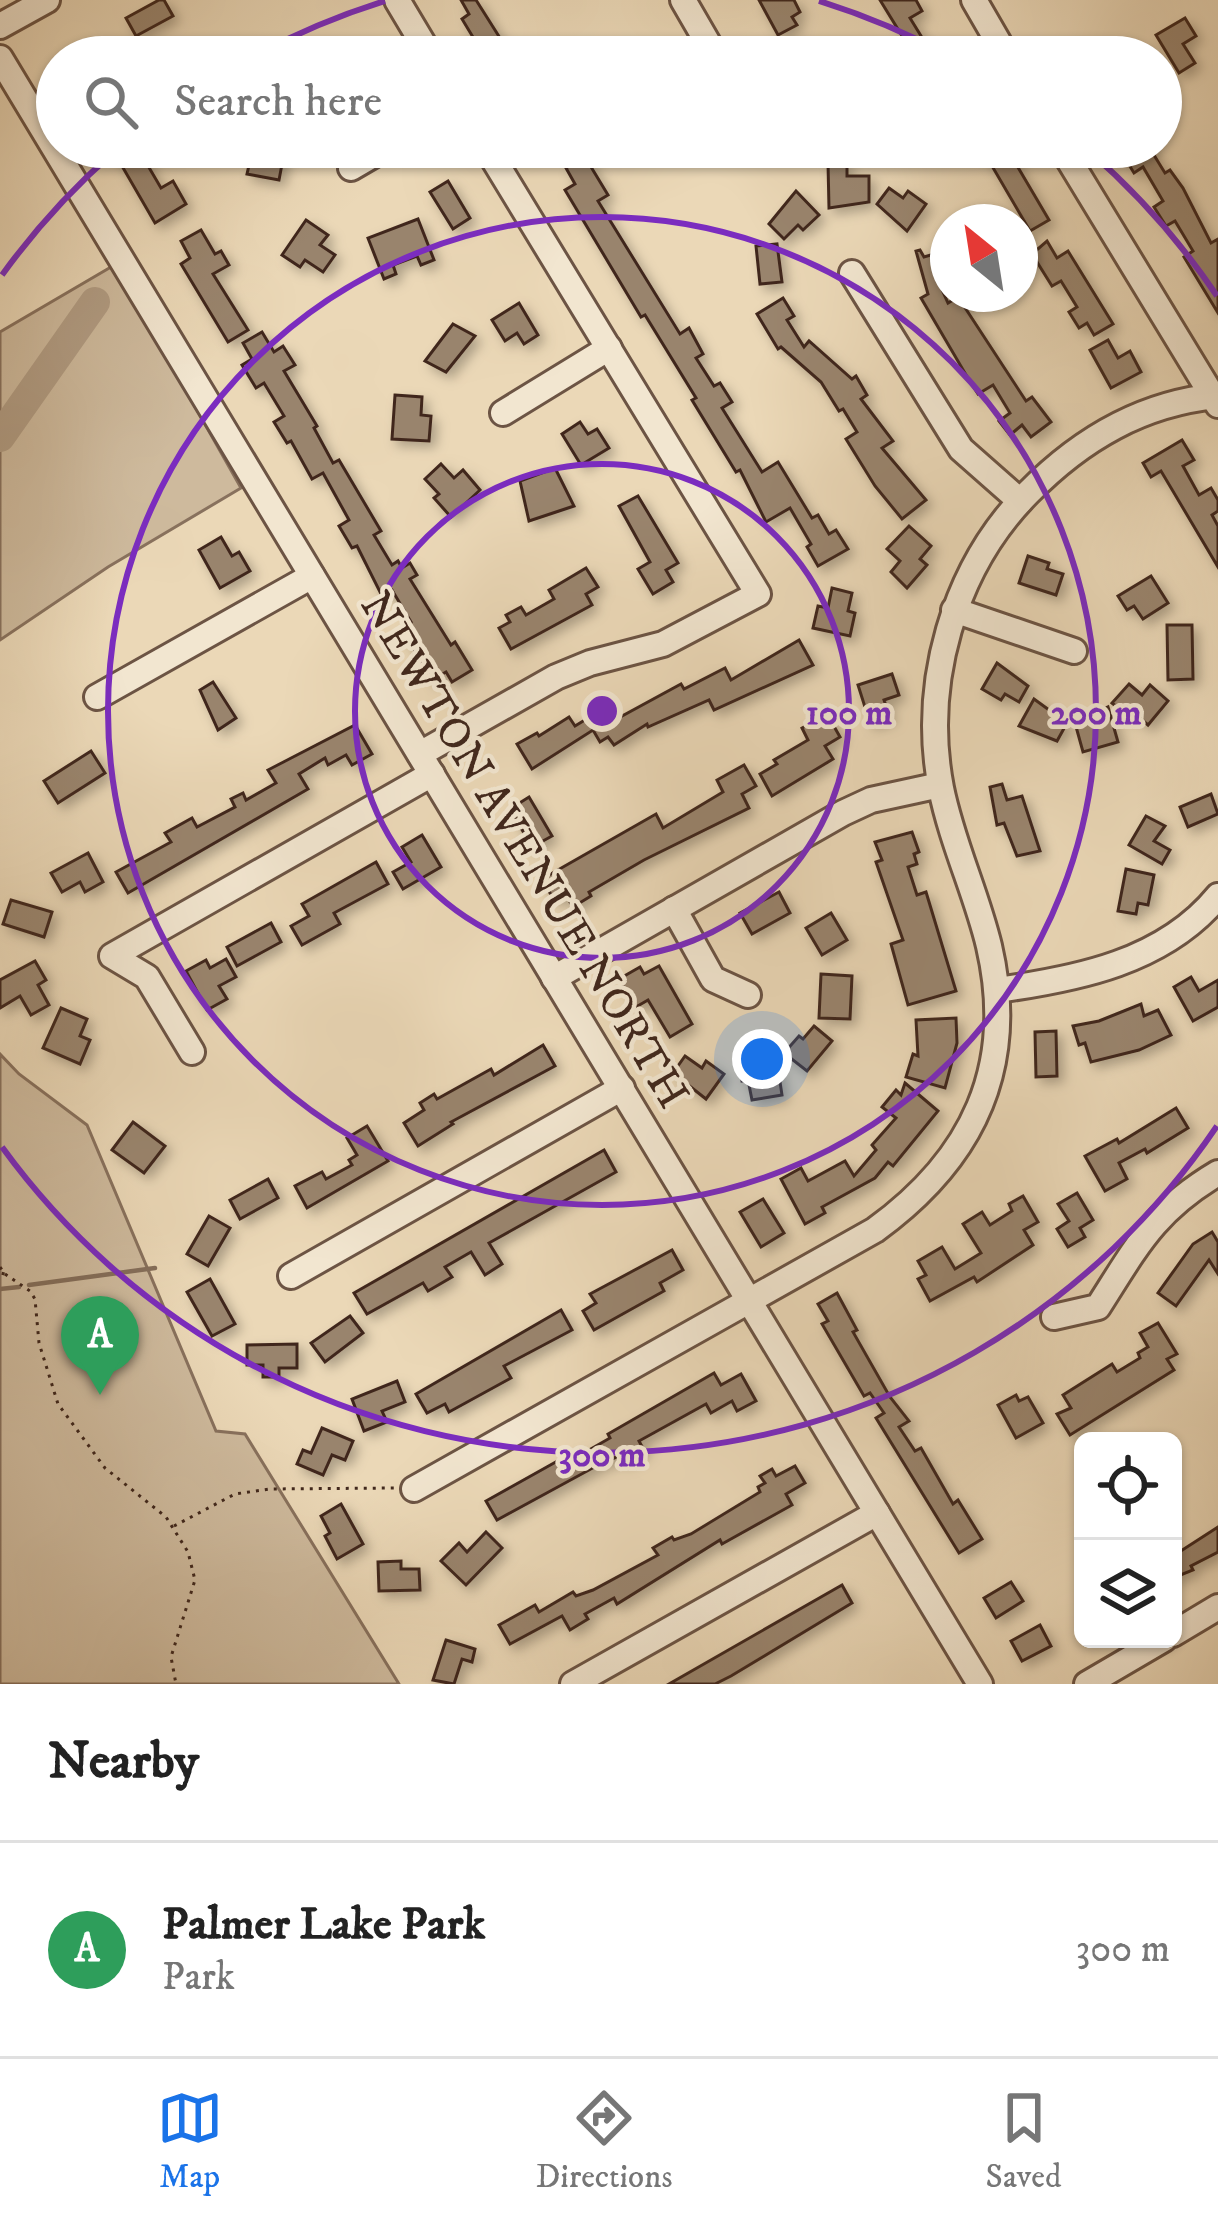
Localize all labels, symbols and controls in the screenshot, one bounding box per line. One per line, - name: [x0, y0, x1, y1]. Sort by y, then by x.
- search box: [36, 36, 1182, 168]
- icon: search: [78, 69, 144, 135]
- text: Search here: [174, 74, 382, 130]
- north arrow: [930, 204, 1038, 312]
- street label: NEWTON AVENUE NORTH: [347, 582, 700, 1119]
- centre of rings: [581, 690, 623, 732]
- text: 100 m: [806, 691, 892, 736]
- text: 200 m: [1050, 691, 1142, 736]
- your location: [732, 1029, 792, 1089]
- pin: A: [61, 1296, 139, 1395]
- map controls: [1074, 1432, 1182, 1648]
- button: locate: [1074, 1432, 1182, 1540]
- text: 300 m: [559, 1433, 645, 1478]
- button: layers: [1074, 1540, 1182, 1648]
- text: Nearby: [48, 1730, 199, 1794]
- text: Palmer Lake Park: [162, 1897, 485, 1953]
- text: A: [75, 1925, 99, 1974]
- text: 300 m: [1076, 1925, 1170, 1974]
- text: Park: [162, 1953, 235, 2002]
- tab: Map: [157, 2085, 223, 2198]
- tab: Directions: [536, 2085, 672, 2198]
- tab: Saved: [986, 2085, 1061, 2198]

